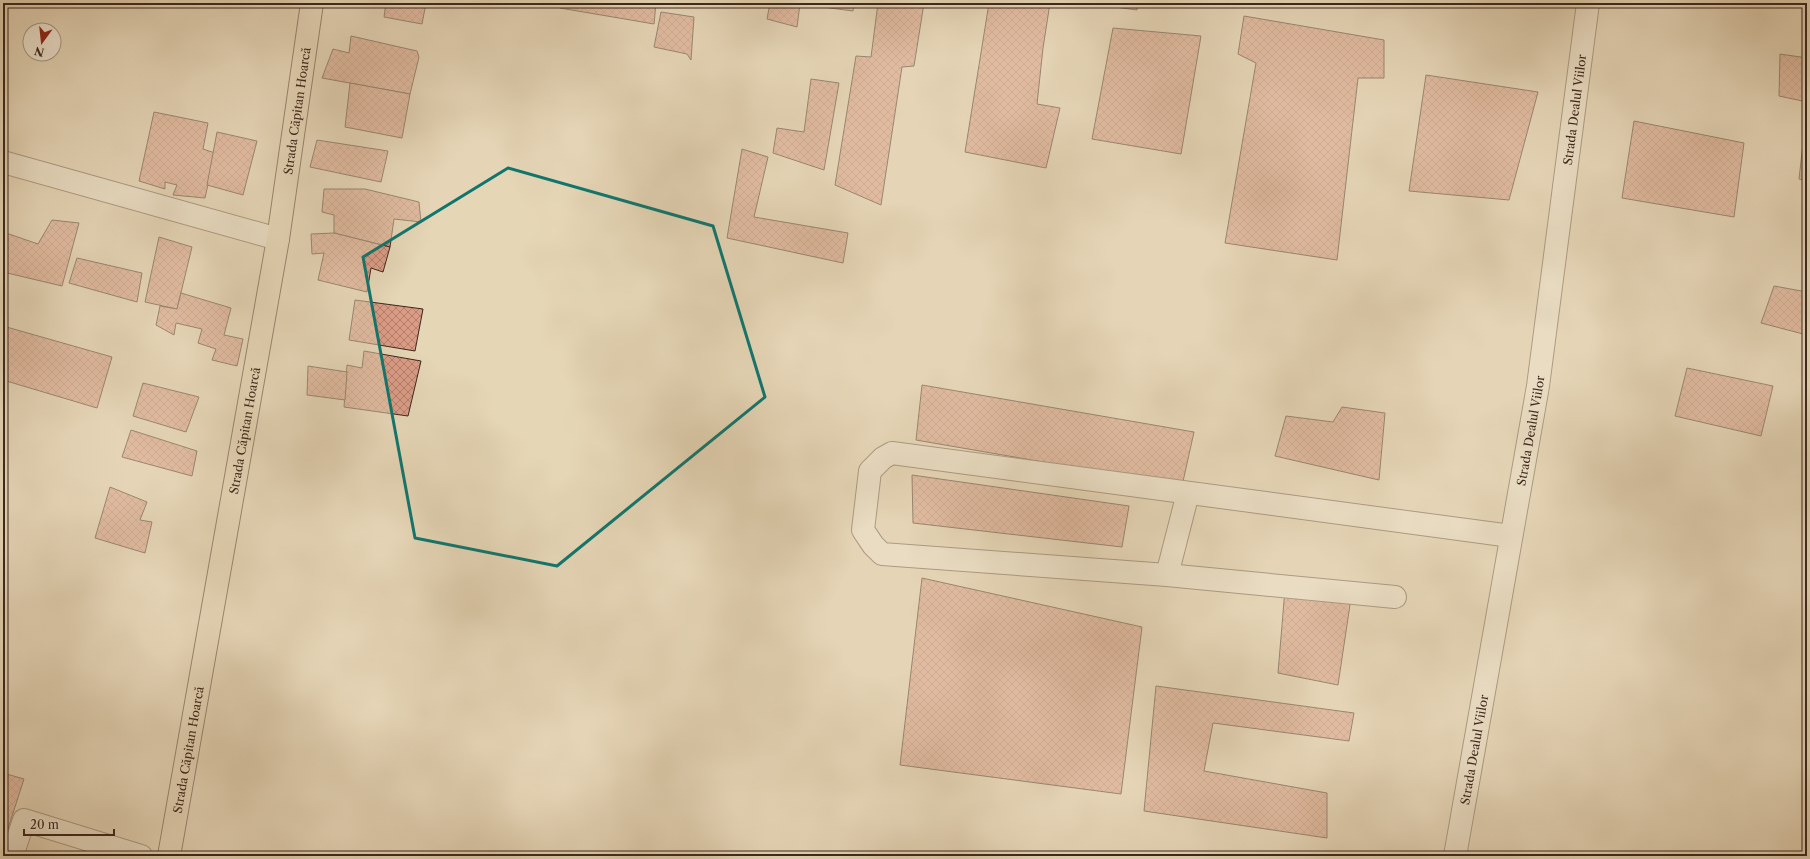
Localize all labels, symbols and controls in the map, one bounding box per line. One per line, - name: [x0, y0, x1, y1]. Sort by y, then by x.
- north arrow: [22, 22, 62, 62]
- text: N: [33, 44, 46, 60]
- street label: Strada Căpitan Hoarcă: [280, 45, 313, 176]
- street label: Strada Dealul Viilor: [1559, 53, 1589, 166]
- street label: Strada Căpitan Hoarcă: [226, 365, 263, 495]
- street label: Strada Dealul Viilor: [1513, 375, 1547, 487]
- street label: Strada Căpitan Hoarcă: [169, 684, 206, 814]
- street label: Strada Dealul Viilor: [1457, 693, 1491, 806]
- scale bar: [24, 811, 114, 837]
- text: 20 m: [30, 817, 59, 832]

